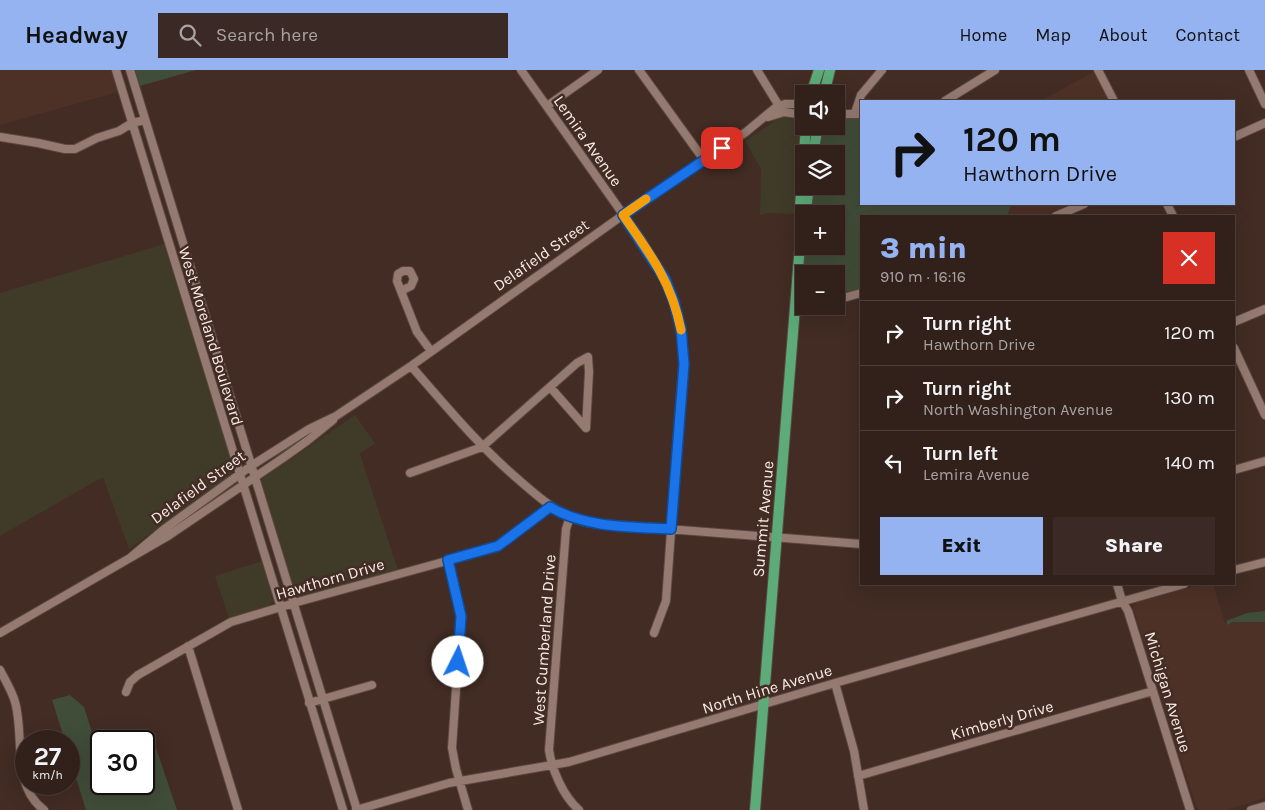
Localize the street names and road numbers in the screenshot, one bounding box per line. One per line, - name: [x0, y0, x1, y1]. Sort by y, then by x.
- street label: Lemira Avenue: [550, 92, 626, 190]
- street label: Delafield Street: [490, 215, 592, 295]
- street label: West Moreland Boulevard: [175, 244, 247, 428]
- street label: Delafield Street: [147, 446, 249, 528]
- street label: Summit Avenue: [748, 460, 778, 578]
- street label: Hawthorn Drive: [273, 554, 387, 604]
- street label: West Cumberland Drive: [529, 554, 559, 726]
- street label: Michigan Avenue: [1141, 629, 1195, 755]
- street label: North Hine Avenue: [700, 660, 834, 718]
- street label: Kimberly Drive: [948, 696, 1056, 744]

